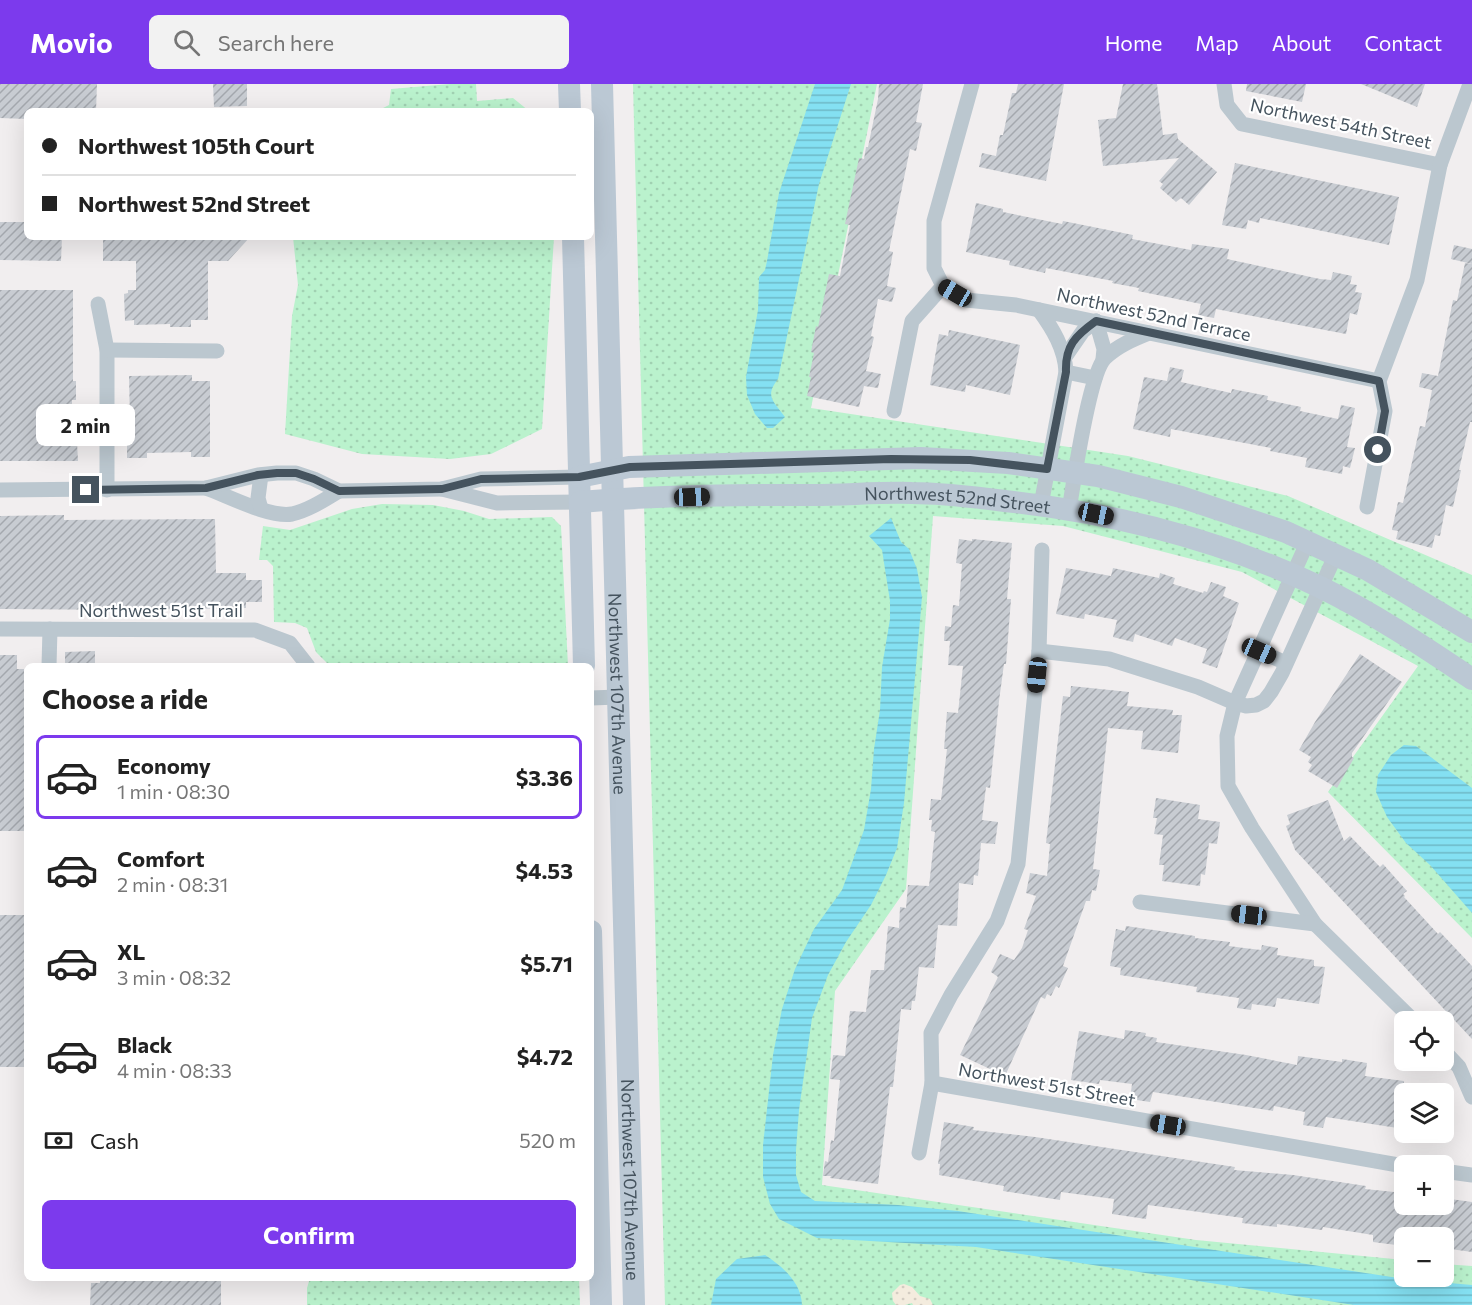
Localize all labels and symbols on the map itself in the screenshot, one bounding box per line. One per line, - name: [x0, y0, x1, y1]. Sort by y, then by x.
- street label: Northwest 54th Street: [1248, 93, 1434, 153]
- car: [935, 276, 975, 310]
- street label: Northwest 52nd Terrace: [1055, 283, 1253, 345]
- callout: 2 min: [36, 403, 136, 445]
- route start: [1364, 436, 1391, 463]
- route end: [72, 476, 99, 503]
- street label: Northwest 52nd Street: [864, 482, 1052, 518]
- car: [674, 487, 710, 507]
- car: [1077, 501, 1115, 527]
- street label: Northwest 107th Avenue: [604, 593, 632, 795]
- street label: Northwest 51st Trail: [79, 599, 243, 621]
- car: [1239, 635, 1279, 667]
- car: [1026, 656, 1048, 694]
- car: [1230, 904, 1268, 926]
- street label: Northwest 51st Street: [957, 1058, 1137, 1110]
- street label: Northwest 107th Avenue: [617, 1078, 644, 1281]
- car: [1149, 1113, 1187, 1137]

